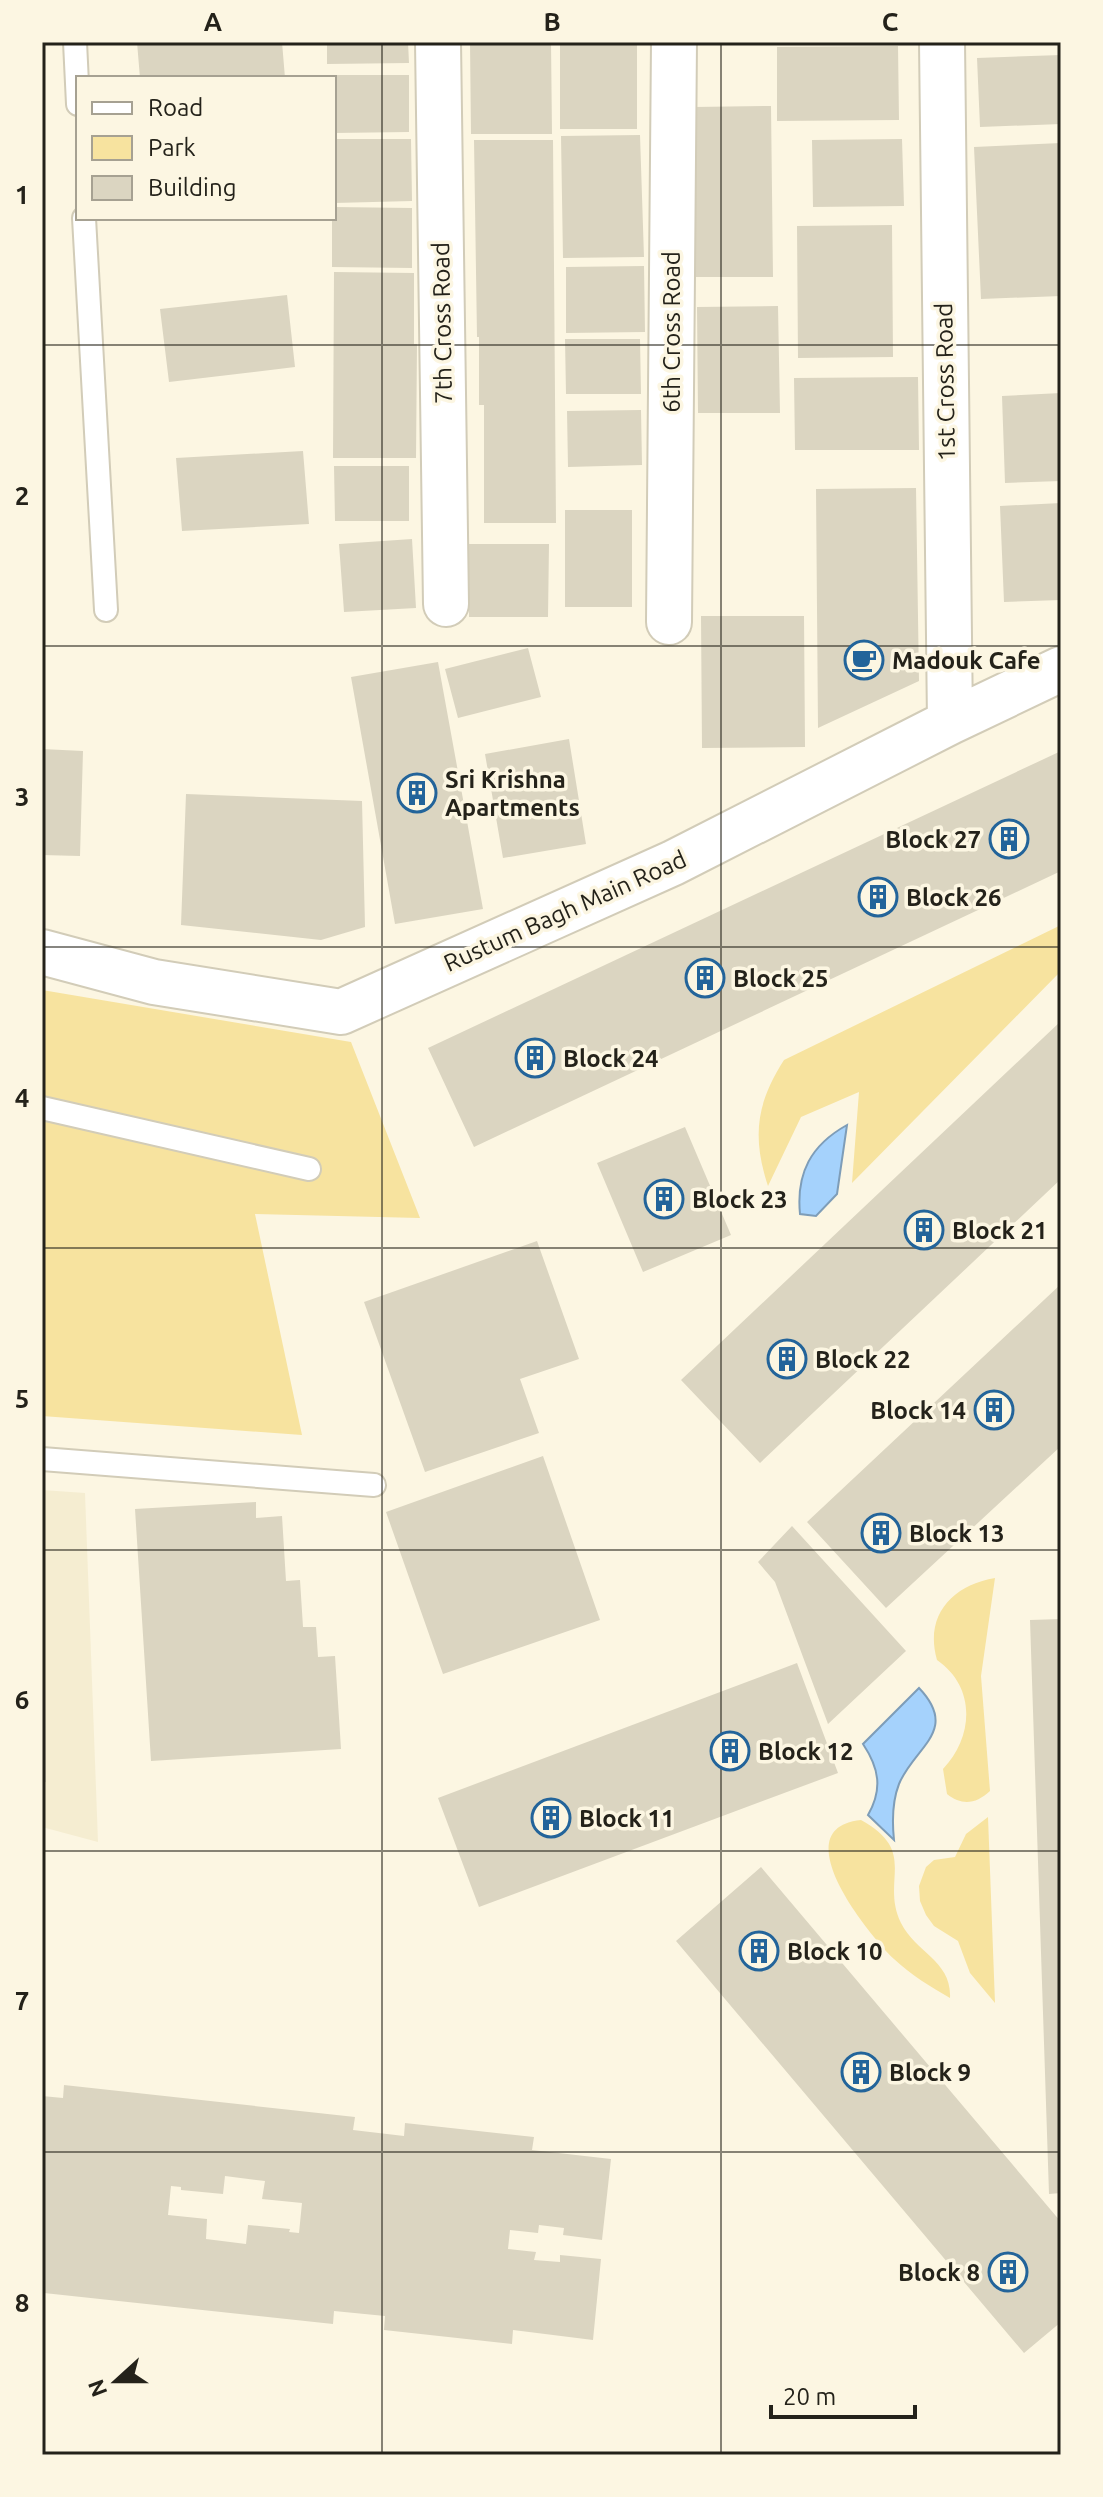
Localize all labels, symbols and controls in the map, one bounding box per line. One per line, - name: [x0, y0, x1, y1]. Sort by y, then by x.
- text: A: [204, 7, 223, 36]
- text: B: [543, 7, 561, 36]
- text: C: [882, 7, 899, 36]
- legend: [76, 76, 336, 220]
- text: Road: [148, 94, 203, 121]
- text: Park: [148, 134, 196, 161]
- text: Building: [148, 174, 236, 201]
- text: 1: [15, 180, 29, 209]
- street label: 7th Cross Road: [427, 242, 457, 404]
- street label: 6th Cross Road: [658, 251, 685, 413]
- street label: 1st Cross Road: [930, 303, 960, 461]
- text: 2: [15, 481, 29, 510]
- cafe icon: Madouk Cafe: [843, 639, 885, 681]
- place label: Madouk Cafe: [892, 647, 1041, 674]
- place label: Sri Krishna Apartments: [445, 766, 580, 821]
- building icon: Sri Krishna Apartments: [396, 772, 438, 814]
- text: 3: [15, 782, 29, 811]
- building icon: Block 27: [988, 818, 1030, 860]
- place label: Block 27: [885, 826, 981, 853]
- street label: Rustum Bagh Main Road: [440, 845, 690, 977]
- building icon: Block 26: [857, 876, 899, 918]
- place label: Block 26: [906, 884, 1002, 911]
- building icon: Block 25: [684, 957, 726, 999]
- place label: Block 25: [733, 965, 829, 992]
- building icon: Block 24: [514, 1037, 556, 1079]
- place label: Block 24: [563, 1045, 659, 1072]
- text: 4: [15, 1083, 29, 1112]
- building icon: Block 23: [643, 1178, 685, 1220]
- place label: Block 23: [692, 1186, 788, 1213]
- building icon: Block 21: [903, 1209, 945, 1251]
- place label: Block 21: [952, 1217, 1048, 1244]
- building icon: Block 22: [766, 1338, 808, 1380]
- place label: Block 22: [815, 1346, 911, 1373]
- text: 5: [15, 1384, 29, 1413]
- building icon: Block 14: [973, 1389, 1015, 1431]
- place label: Block 14: [870, 1397, 966, 1424]
- building icon: Block 13: [860, 1512, 902, 1554]
- place label: Block 13: [909, 1520, 1005, 1547]
- text: 6: [15, 1685, 29, 1714]
- building icon: Block 12: [709, 1730, 751, 1772]
- place label: Block 12: [758, 1738, 854, 1765]
- building icon: Block 11: [530, 1797, 572, 1839]
- place label: Block 11: [579, 1805, 675, 1832]
- building icon: Block 10: [738, 1930, 780, 1972]
- place label: Block 10: [787, 1938, 883, 1965]
- text: 7: [15, 1986, 29, 2015]
- building icon: Block 9: [840, 2051, 882, 2093]
- place label: Block 9: [889, 2059, 971, 2086]
- building icon: Block 8: [987, 2251, 1029, 2293]
- place label: Block 8: [898, 2259, 980, 2286]
- text: 8: [15, 2288, 29, 2317]
- north arrow: [76, 2341, 156, 2421]
- scale bar: [771, 2369, 915, 2419]
- text: N: [82, 2376, 111, 2400]
- text: 20 m: [783, 2383, 836, 2410]

